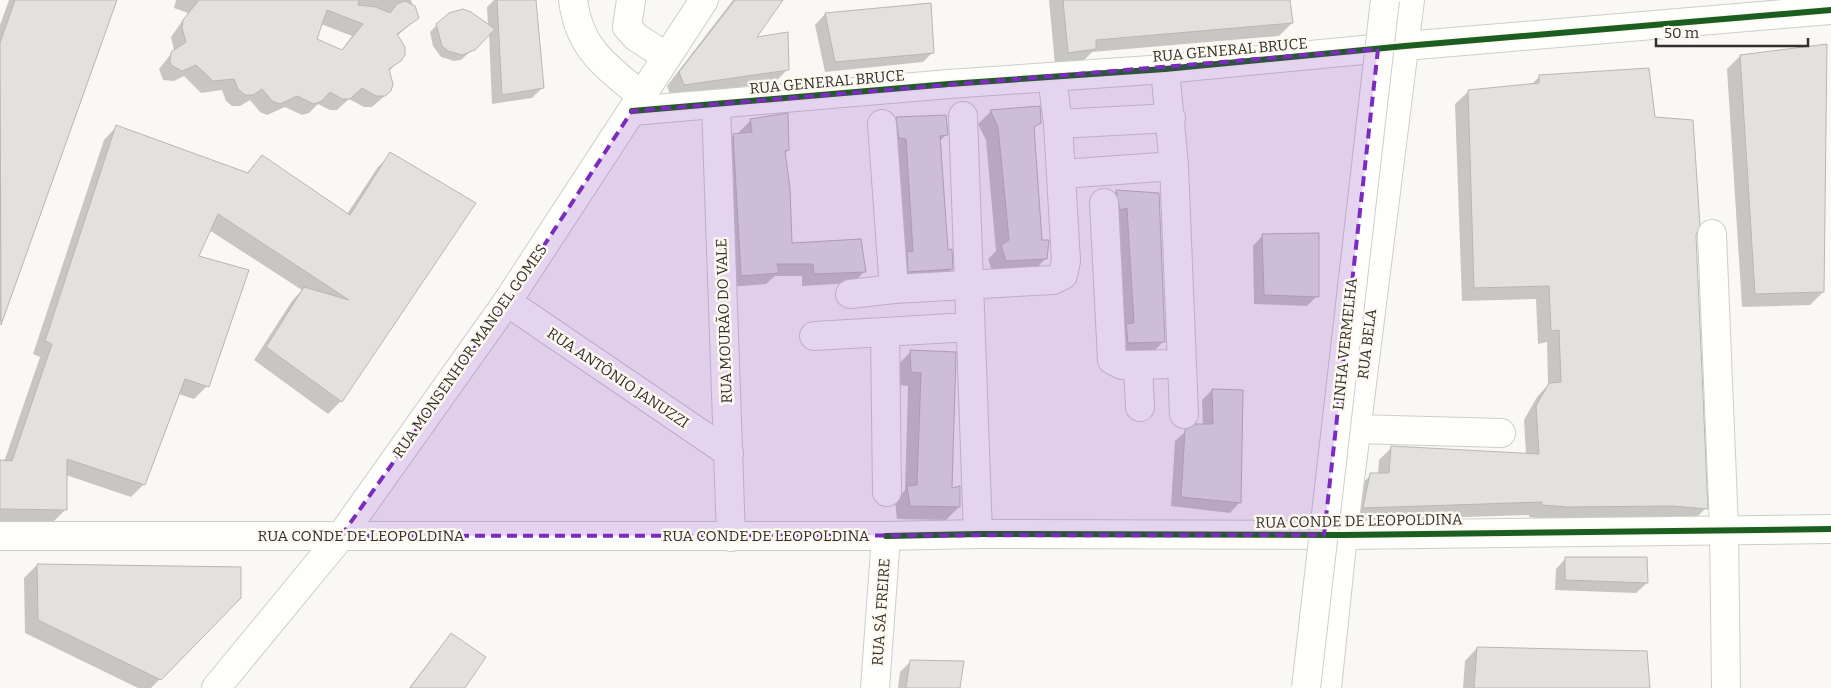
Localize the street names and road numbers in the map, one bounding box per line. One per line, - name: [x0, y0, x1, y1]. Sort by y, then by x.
- street label: RUA GENERAL BRUCE: [1152, 34, 1308, 66]
- street label: RUA GENERAL BRUCE: [749, 66, 905, 98]
- street label: RUA MOURÃO DO VALE: [712, 238, 736, 404]
- street label: RUA MONSENHOR MANOEL GOMES: [389, 241, 551, 461]
- street label: LINHA VERMELHA: [1329, 277, 1361, 411]
- street label: RUA BELA: [1354, 307, 1380, 380]
- street label: RUA ANTÔNIO JANUZZI: [544, 324, 692, 432]
- street label: RUA CONDE DE LEOPOLDINA: [1255, 510, 1463, 532]
- street label: RUA CONDE DE LEOPOLDINA: [258, 527, 465, 545]
- street label: RUA CONDE DE LEOPOLDINA: [663, 527, 870, 545]
- street label: RUA SÁ FREIRE: [868, 558, 894, 666]

